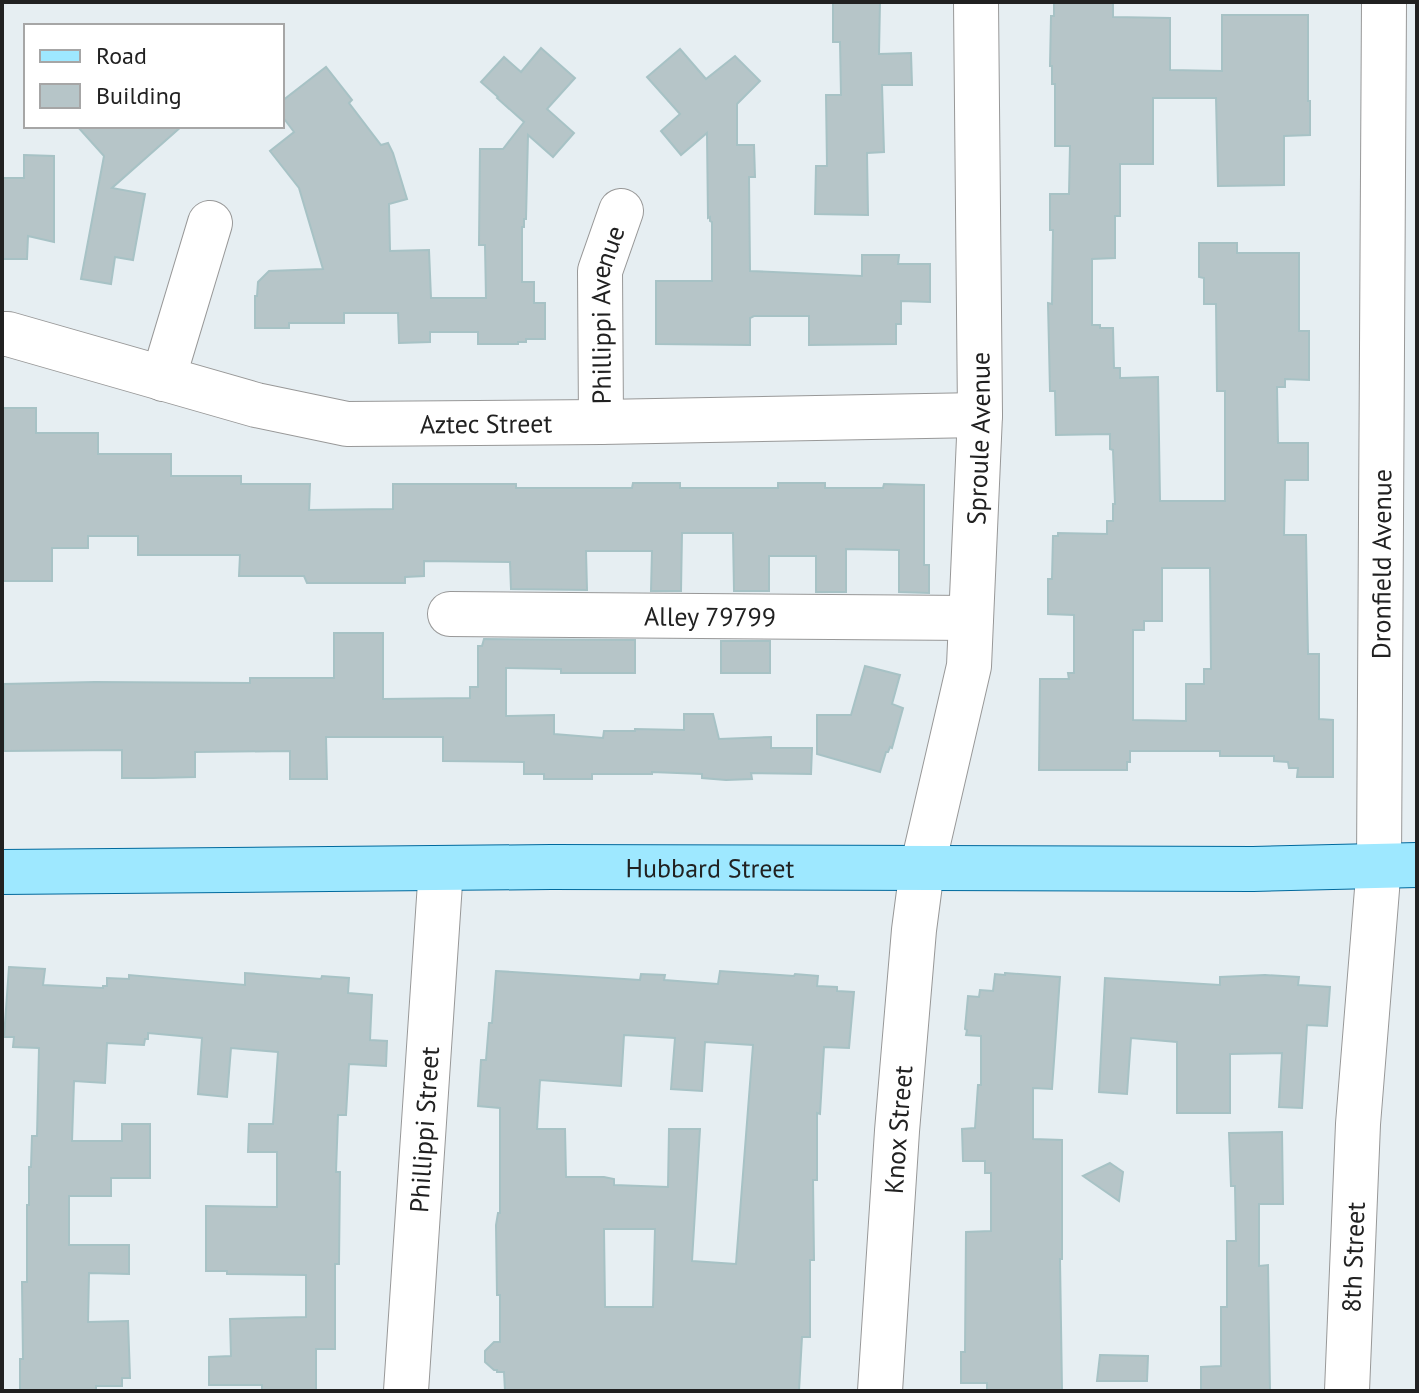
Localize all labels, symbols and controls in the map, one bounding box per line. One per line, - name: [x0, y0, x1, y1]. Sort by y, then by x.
- legend: [24, 24, 284, 128]
- text: Road: [96, 40, 147, 71]
- text: Building: [96, 80, 182, 111]
- street label: Phillippi Avenue: [583, 221, 631, 404]
- street label: Sproule Avenue: [959, 352, 997, 525]
- street label: Aztec Street: [420, 406, 553, 440]
- street label: Dronfield Avenue: [1364, 469, 1398, 659]
- street label: Alley 79799: [644, 599, 776, 633]
- street label: Hubbard Street: [626, 851, 795, 884]
- street label: Phillippi Street: [401, 1045, 446, 1214]
- street label: Knox Street: [876, 1064, 919, 1195]
- street label: 8th Street: [1334, 1201, 1371, 1313]

